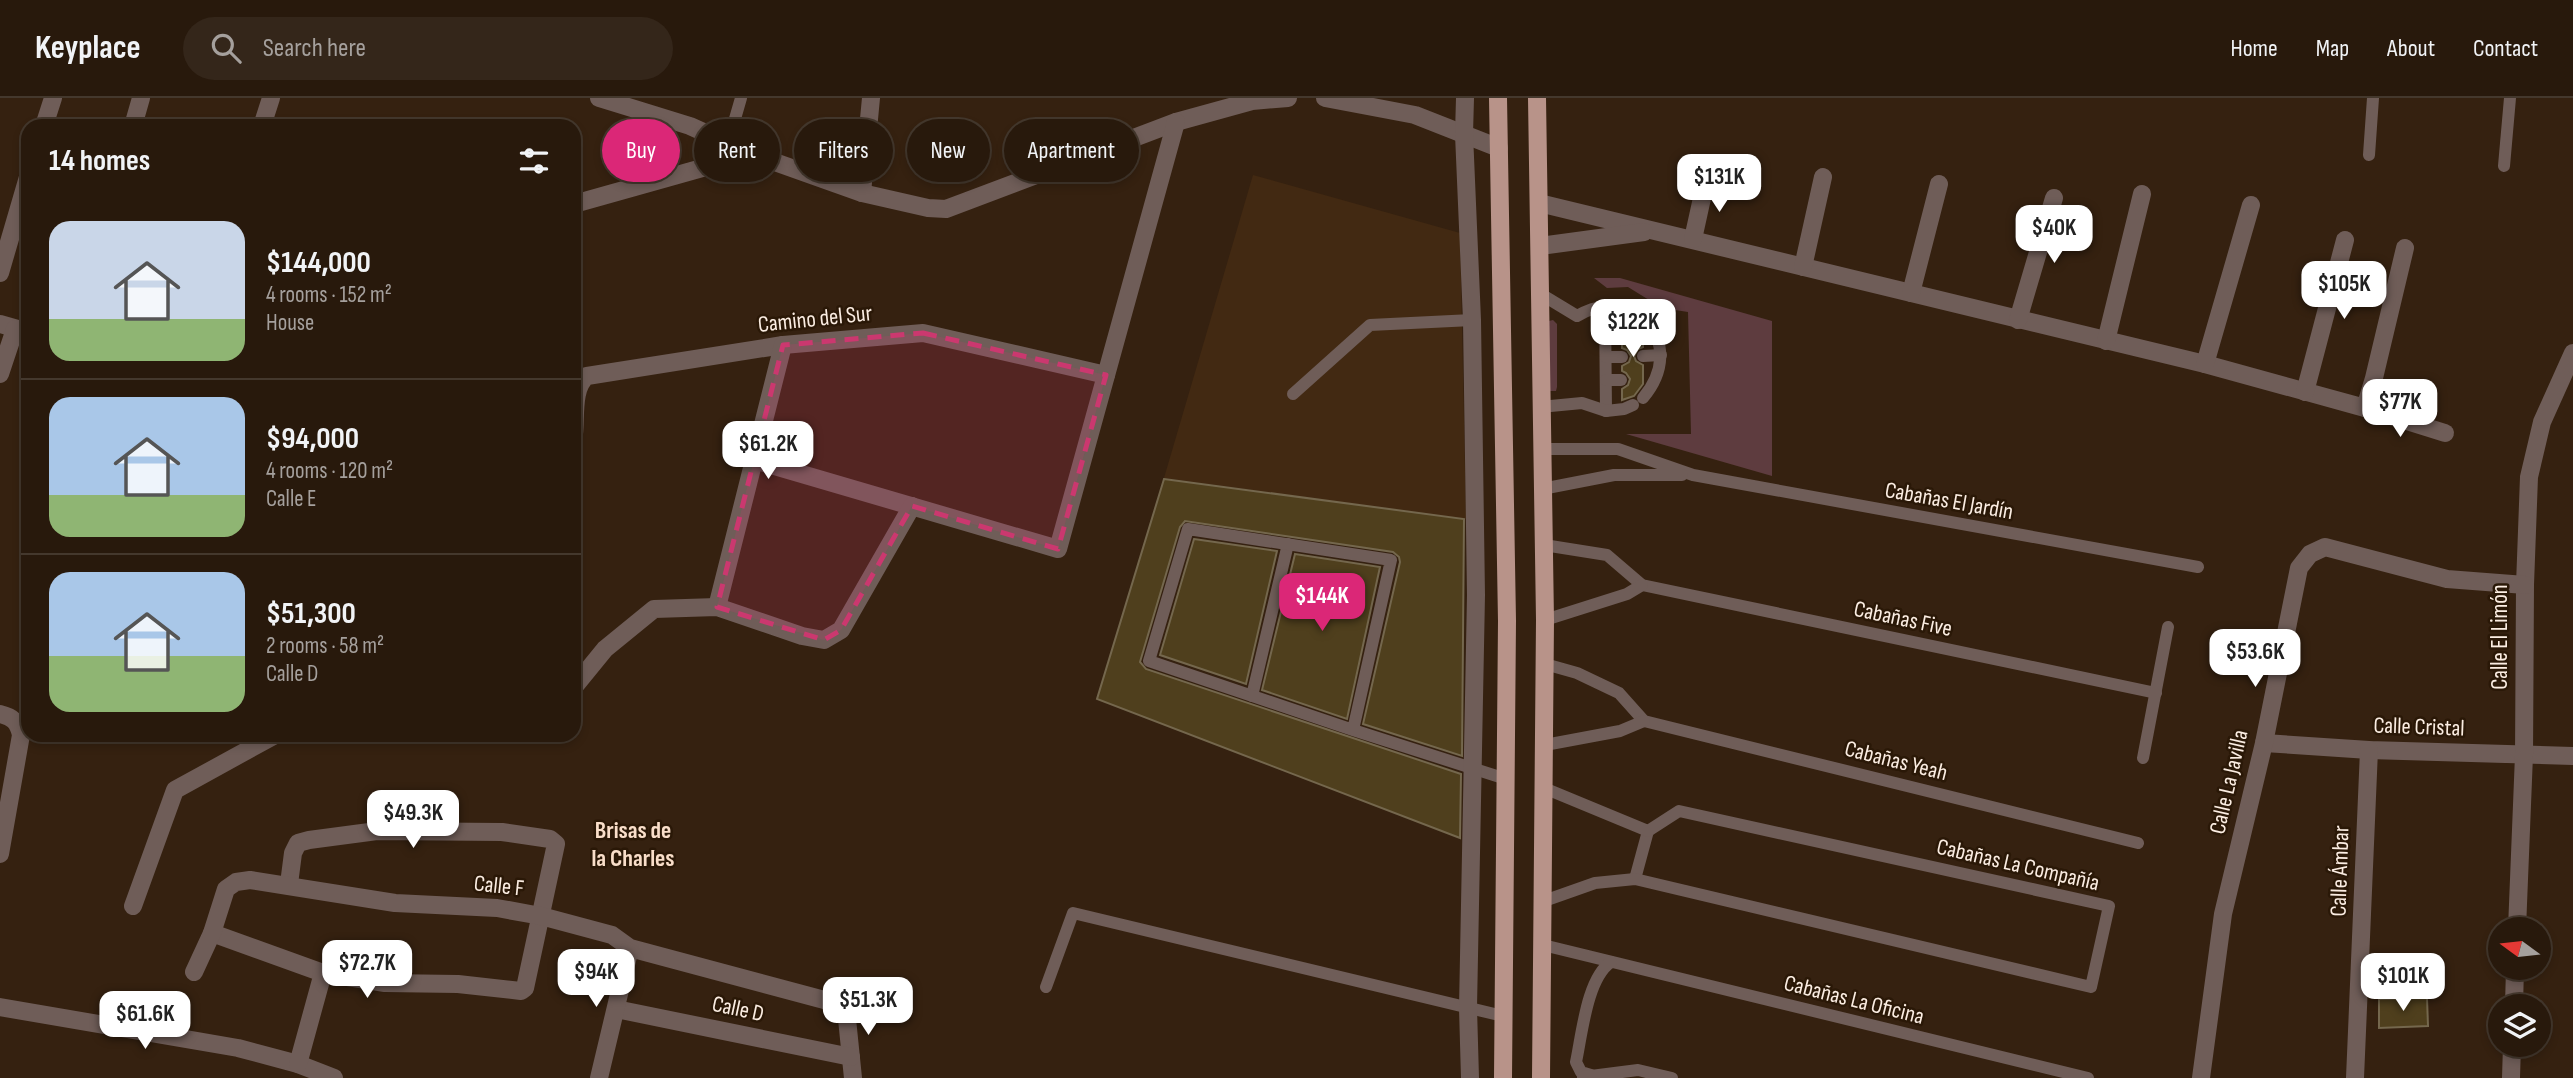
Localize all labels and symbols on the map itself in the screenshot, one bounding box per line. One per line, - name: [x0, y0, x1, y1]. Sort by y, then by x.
- pin: $131K: [1670, 155, 1768, 214]
- pin: $40K: [2013, 206, 2095, 265]
- pin: $105K: [2295, 262, 2393, 321]
- street label: Camino del Sur: [757, 299, 874, 339]
- pin: $122K: [1584, 300, 1682, 359]
- pin: $77K: [2359, 380, 2441, 439]
- pin: $61.2K: [711, 422, 825, 481]
- street label: Cabañas El Jardín: [1883, 476, 2015, 526]
- pin: $144K: [1273, 574, 1371, 633]
- street label: Calle El Limón: [2486, 584, 2514, 690]
- street label: Cabañas Five: [1851, 595, 1955, 643]
- pin: $53.6K: [2198, 630, 2312, 689]
- street label: Calle Cristal: [2373, 711, 2465, 743]
- street label: Calle La Javilla: [2203, 727, 2255, 837]
- street label: Cabañas Yeah: [1842, 735, 1950, 787]
- pin: $49.3K: [356, 790, 470, 850]
- district label: Brisas de la Charles: [592, 816, 675, 873]
- street label: Calle Ámbar: [2324, 825, 2356, 917]
- street label: Cabañas La Compañía: [1934, 833, 2102, 897]
- street label: Calle F: [473, 869, 525, 903]
- north arrow: [2488, 917, 2552, 980]
- pin: $72.7K: [310, 940, 424, 1000]
- pin: $94K: [555, 950, 637, 1009]
- pin: $101K: [2354, 954, 2452, 1013]
- street label: Cabañas La Oficina: [1781, 969, 1927, 1031]
- pin: $51.3K: [811, 978, 925, 1037]
- street label: Calle D: [709, 990, 767, 1028]
- pin: $61.6K: [88, 992, 202, 1051]

